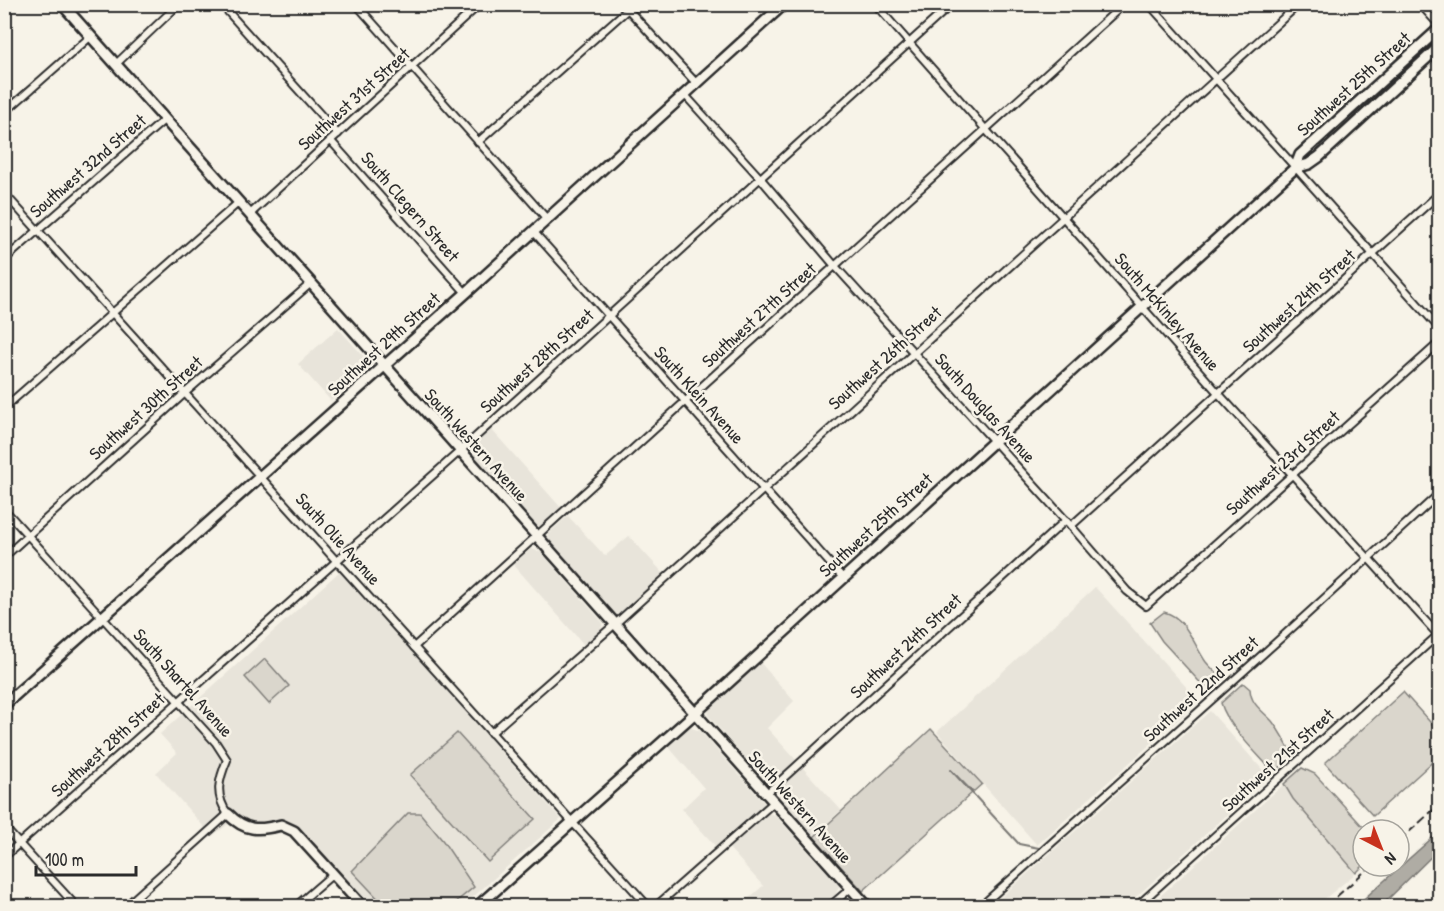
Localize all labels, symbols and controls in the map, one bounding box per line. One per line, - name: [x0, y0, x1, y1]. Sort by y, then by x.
- street label: Southwest 25th Street: [1291, 25, 1417, 141]
- street label: Southwest 31st Street: [292, 41, 416, 156]
- street label: Southwest 32nd Street: [24, 107, 152, 223]
- street label: South Clegern Street: [355, 146, 466, 268]
- street label: Southwest 24th Street: [1237, 243, 1361, 358]
- street label: South McKinley Avenue: [1109, 247, 1226, 376]
- street label: Southwest 27th Street: [696, 256, 822, 373]
- street label: Southwest 29th Street: [322, 286, 446, 401]
- street label: Southwest 26th Street: [823, 299, 947, 415]
- street label: Southwest 28th Street: [474, 302, 600, 419]
- street label: South Klein Avenue: [649, 340, 750, 449]
- street label: South Douglas Avenue: [929, 347, 1042, 468]
- street label: Southwest 30th Street: [83, 349, 209, 465]
- street label: South Western Avenue: [419, 383, 534, 507]
- street label: Southwest 23rd Street: [1220, 404, 1346, 521]
- street label: Southwest 25th Street: [813, 466, 939, 582]
- street label: South Olie Avenue: [290, 487, 387, 590]
- street label: Southwest 24th Street: [844, 587, 968, 704]
- street label: South Shartel Avenue: [128, 623, 239, 742]
- street label: Southwest 22nd Street: [1138, 630, 1264, 747]
- street label: Southwest 28th Street: [45, 686, 171, 803]
- street label: Southwest 21st Street: [1216, 702, 1340, 817]
- street label: South Western Avenue: [743, 745, 858, 869]
- north arrow: [1351, 818, 1411, 878]
- scale bar: [36, 839, 136, 877]
- text: 100 m: [45, 847, 84, 872]
- text: N: [1380, 848, 1402, 870]

